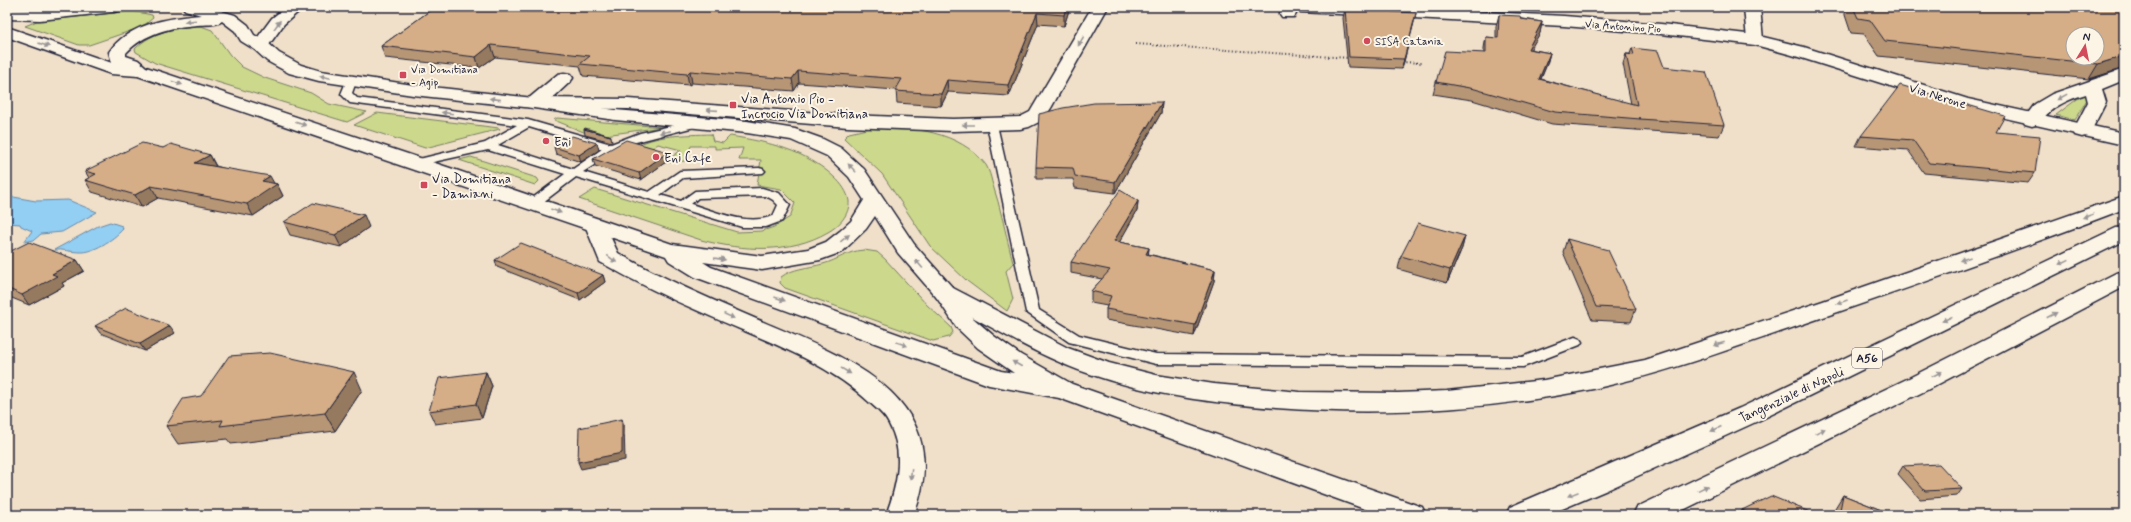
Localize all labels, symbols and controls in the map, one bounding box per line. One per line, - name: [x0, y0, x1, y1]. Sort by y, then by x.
- one-way arrow: [184, 17, 196, 24]
- street label: Via Antonino Pio: [1584, 17, 1662, 37]
- one-way arrow: [273, 19, 281, 30]
- north arrow: [2065, 26, 2105, 66]
- text: N: [2082, 30, 2091, 45]
- one-way arrow: [1077, 35, 1084, 47]
- place label: SISA Catania: [1375, 35, 1443, 49]
- marker: SISA Catania: [1362, 36, 1372, 46]
- one-way arrow: [38, 42, 50, 48]
- place label: Via Domitiana - Agip: [411, 63, 478, 90]
- marker: Via Domitiana - Agip: [398, 70, 408, 80]
- one-way arrow: [318, 74, 331, 80]
- street label: Via Nerone: [1907, 80, 1968, 113]
- one-way arrow: [172, 81, 184, 87]
- place label: Via Antonio Pio - Incrocio Via Domitiana: [741, 91, 868, 123]
- one-way arrow: [2056, 94, 2067, 101]
- one-way arrow: [489, 96, 501, 102]
- marker: Via Antonio Pio - Incrocio Via Domitiana: [728, 100, 738, 110]
- one-way arrow: [706, 107, 718, 114]
- one-way arrow: [441, 110, 453, 116]
- one-way arrow: [295, 121, 307, 127]
- one-way arrow: [961, 122, 974, 128]
- one-way arrow: [658, 129, 671, 135]
- place label: Eni: [554, 134, 571, 151]
- marker: Eni: [541, 136, 551, 146]
- place label: Eni Cafe: [664, 150, 711, 167]
- marker: Eni Cafe: [651, 152, 661, 162]
- one-way arrow: [847, 163, 857, 173]
- place label: Via Domitiana - Damiani: [432, 171, 511, 203]
- marker: Via Domitiana - Damiani: [419, 180, 429, 190]
- one-way arrow: [551, 208, 563, 214]
- one-way arrow: [2081, 213, 2093, 219]
- one-way arrow: [840, 234, 850, 243]
- one-way arrow: [607, 255, 618, 263]
- one-way arrow: [714, 256, 726, 262]
- one-way arrow: [1958, 256, 1970, 262]
- one-way arrow: [914, 259, 923, 270]
- one-way arrow: [2058, 259, 2069, 265]
- one-way arrow: [775, 296, 787, 302]
- one-way arrow: [1836, 300, 1848, 306]
- one-way arrow: [2047, 311, 2058, 318]
- one-way arrow: [723, 313, 735, 319]
- one-way arrow: [1941, 316, 1952, 322]
- one-way arrow: [897, 341, 909, 347]
- one-way arrow: [1713, 341, 1725, 347]
- road number: A56: [1852, 348, 1882, 368]
- one-way arrow: [1011, 360, 1023, 367]
- street label: Tangenziale di Napoli: [1736, 363, 1848, 428]
- one-way arrow: [840, 368, 852, 375]
- one-way arrow: [1931, 371, 1943, 377]
- one-way arrow: [1710, 426, 1721, 432]
- one-way arrow: [1814, 428, 1826, 434]
- one-way arrow: [908, 468, 914, 480]
- one-way arrow: [1698, 485, 1709, 491]
- one-way arrow: [1566, 491, 1578, 497]

